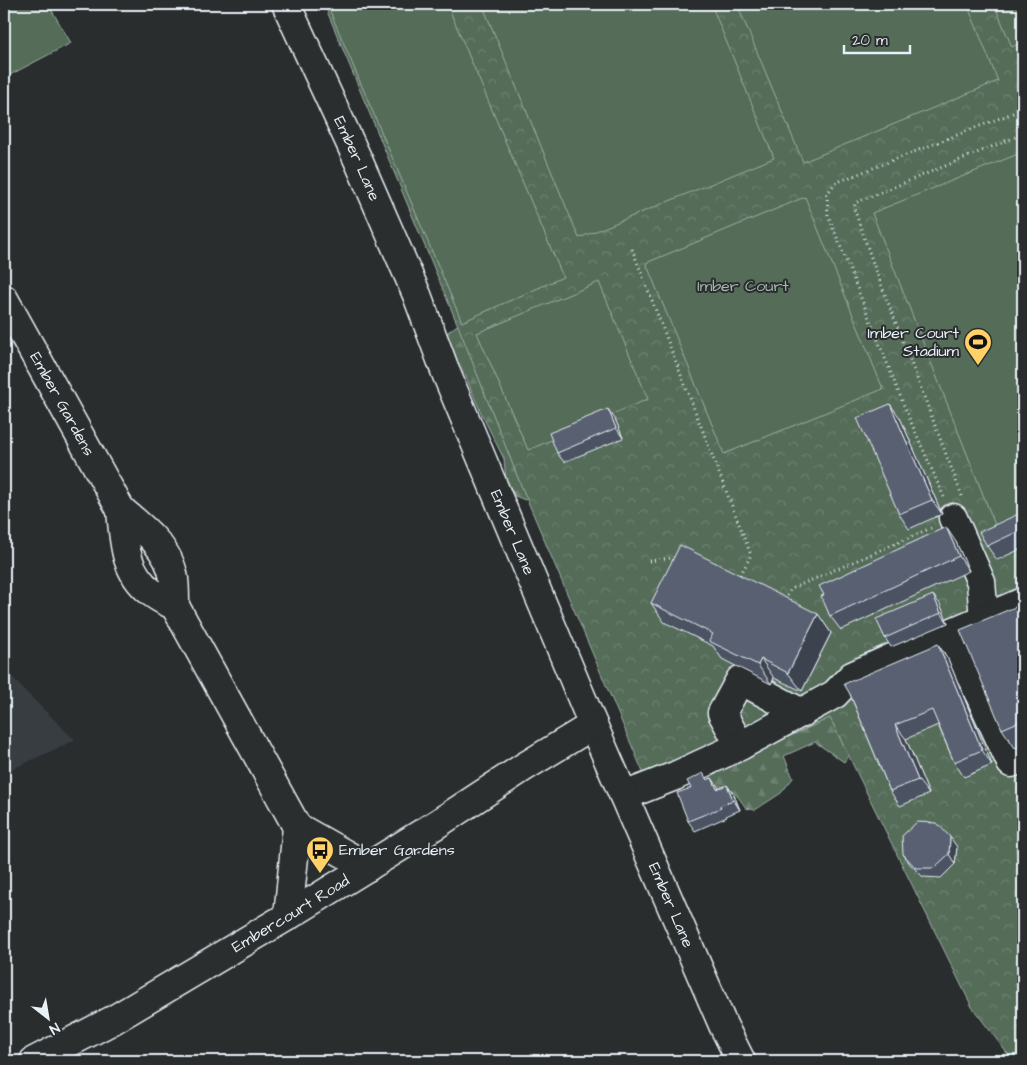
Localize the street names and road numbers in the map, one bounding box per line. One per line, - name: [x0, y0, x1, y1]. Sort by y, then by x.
- street label: Ember Lane: [328, 113, 386, 205]
- street label: Ember Gardens: [25, 348, 100, 460]
- street label: Ember Lane: [485, 486, 540, 579]
- street label: Ember Lane: [643, 859, 699, 951]
- street label: Embercourt Road: [228, 870, 354, 958]

